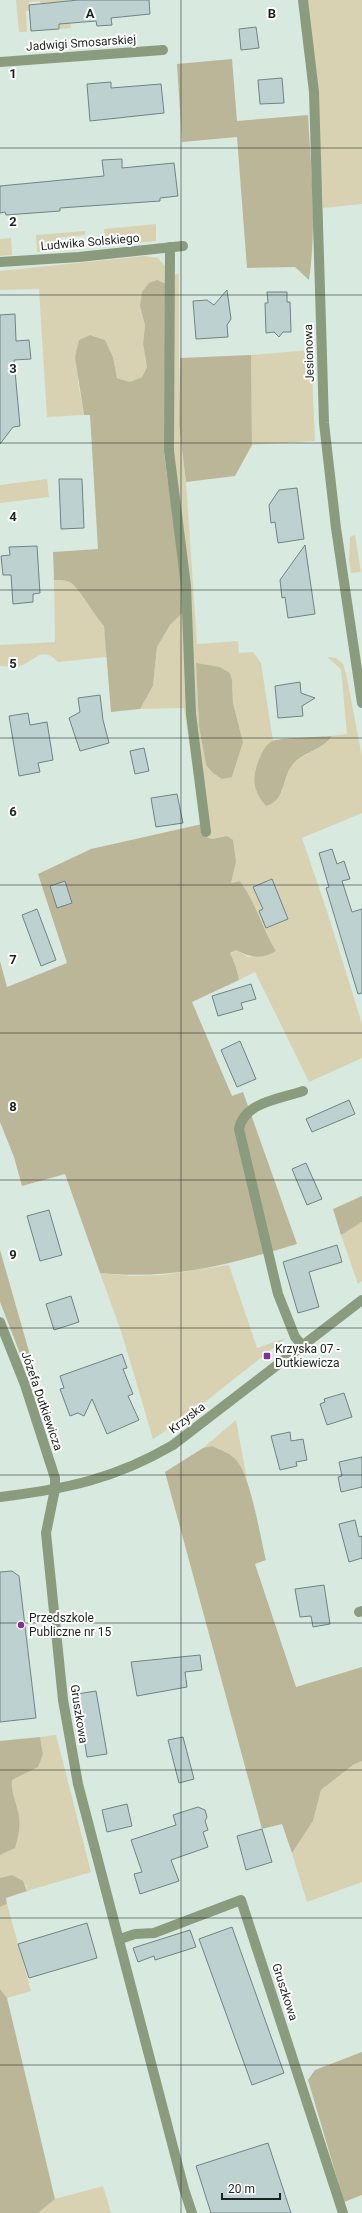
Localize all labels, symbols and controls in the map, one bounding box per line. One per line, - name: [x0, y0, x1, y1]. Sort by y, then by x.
- text: A: [86, 6, 95, 21]
- text: B: [268, 6, 276, 21]
- street label: Jadwigi Smosarskiej: [26, 32, 137, 54]
- text: 1: [9, 66, 17, 81]
- text: 2: [9, 214, 17, 229]
- street label: Ludwika Solskiego: [40, 231, 140, 253]
- street label: Jesionowa: [301, 324, 317, 382]
- text: 3: [9, 361, 17, 376]
- text: 4: [9, 509, 17, 524]
- text: 5: [9, 656, 17, 671]
- text: 6: [9, 804, 17, 819]
- text: 7: [9, 952, 17, 967]
- text: 8: [9, 1099, 17, 1114]
- text: 9: [9, 1247, 17, 1262]
- place label: Krzyska 07 - Dutkiewicza: [275, 1342, 340, 1370]
- street label: Józefa Dutkiewicza: [18, 1350, 66, 1452]
- marker: Krzyska 07 - Dutkiewicza: [262, 1351, 272, 1361]
- street label: Krzyska: [166, 1400, 208, 1436]
- place label: Przedszkole Publiczne nr 15: [29, 1611, 111, 1639]
- marker: Przedszkole Publiczne nr 15: [16, 1620, 26, 1630]
- street label: Gruszkowa: [67, 1684, 91, 1744]
- street label: Gruszkowa: [269, 1962, 301, 2022]
- scale bar: [222, 2175, 280, 2201]
- text: 20 m: [228, 2182, 255, 2196]

